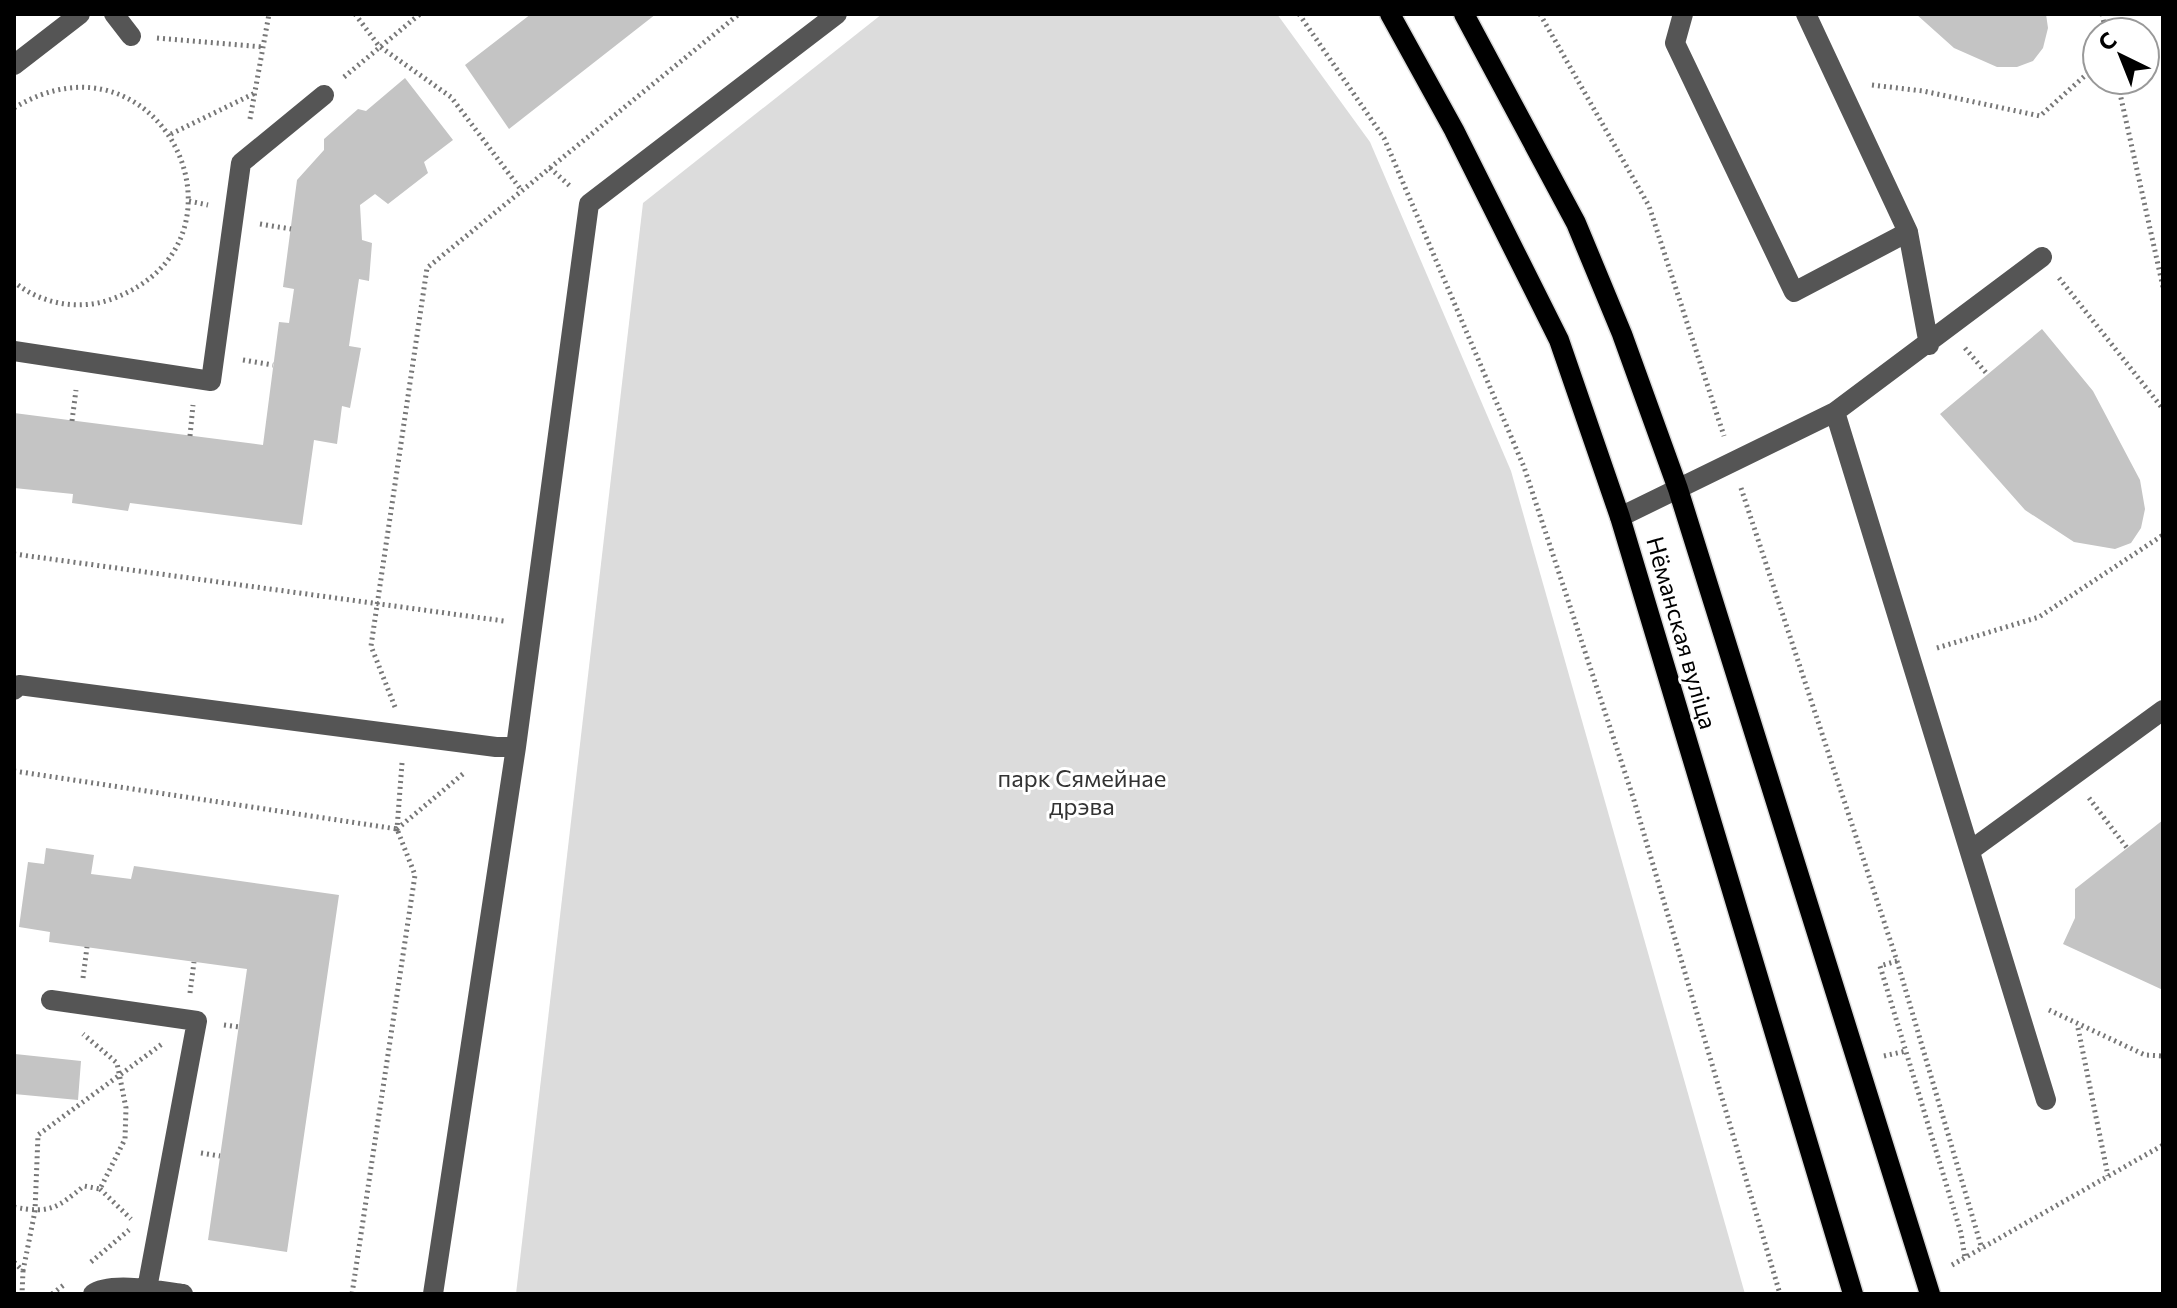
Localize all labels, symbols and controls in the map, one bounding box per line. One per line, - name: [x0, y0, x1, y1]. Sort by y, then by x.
- north arrow: [2081, 16, 2161, 96]
- text: С: [2092, 26, 2122, 56]
- street label: Нёманская вуліца: [1641, 533, 1724, 732]
- park label: парк Сямейнае дрэва: [998, 763, 1166, 820]

